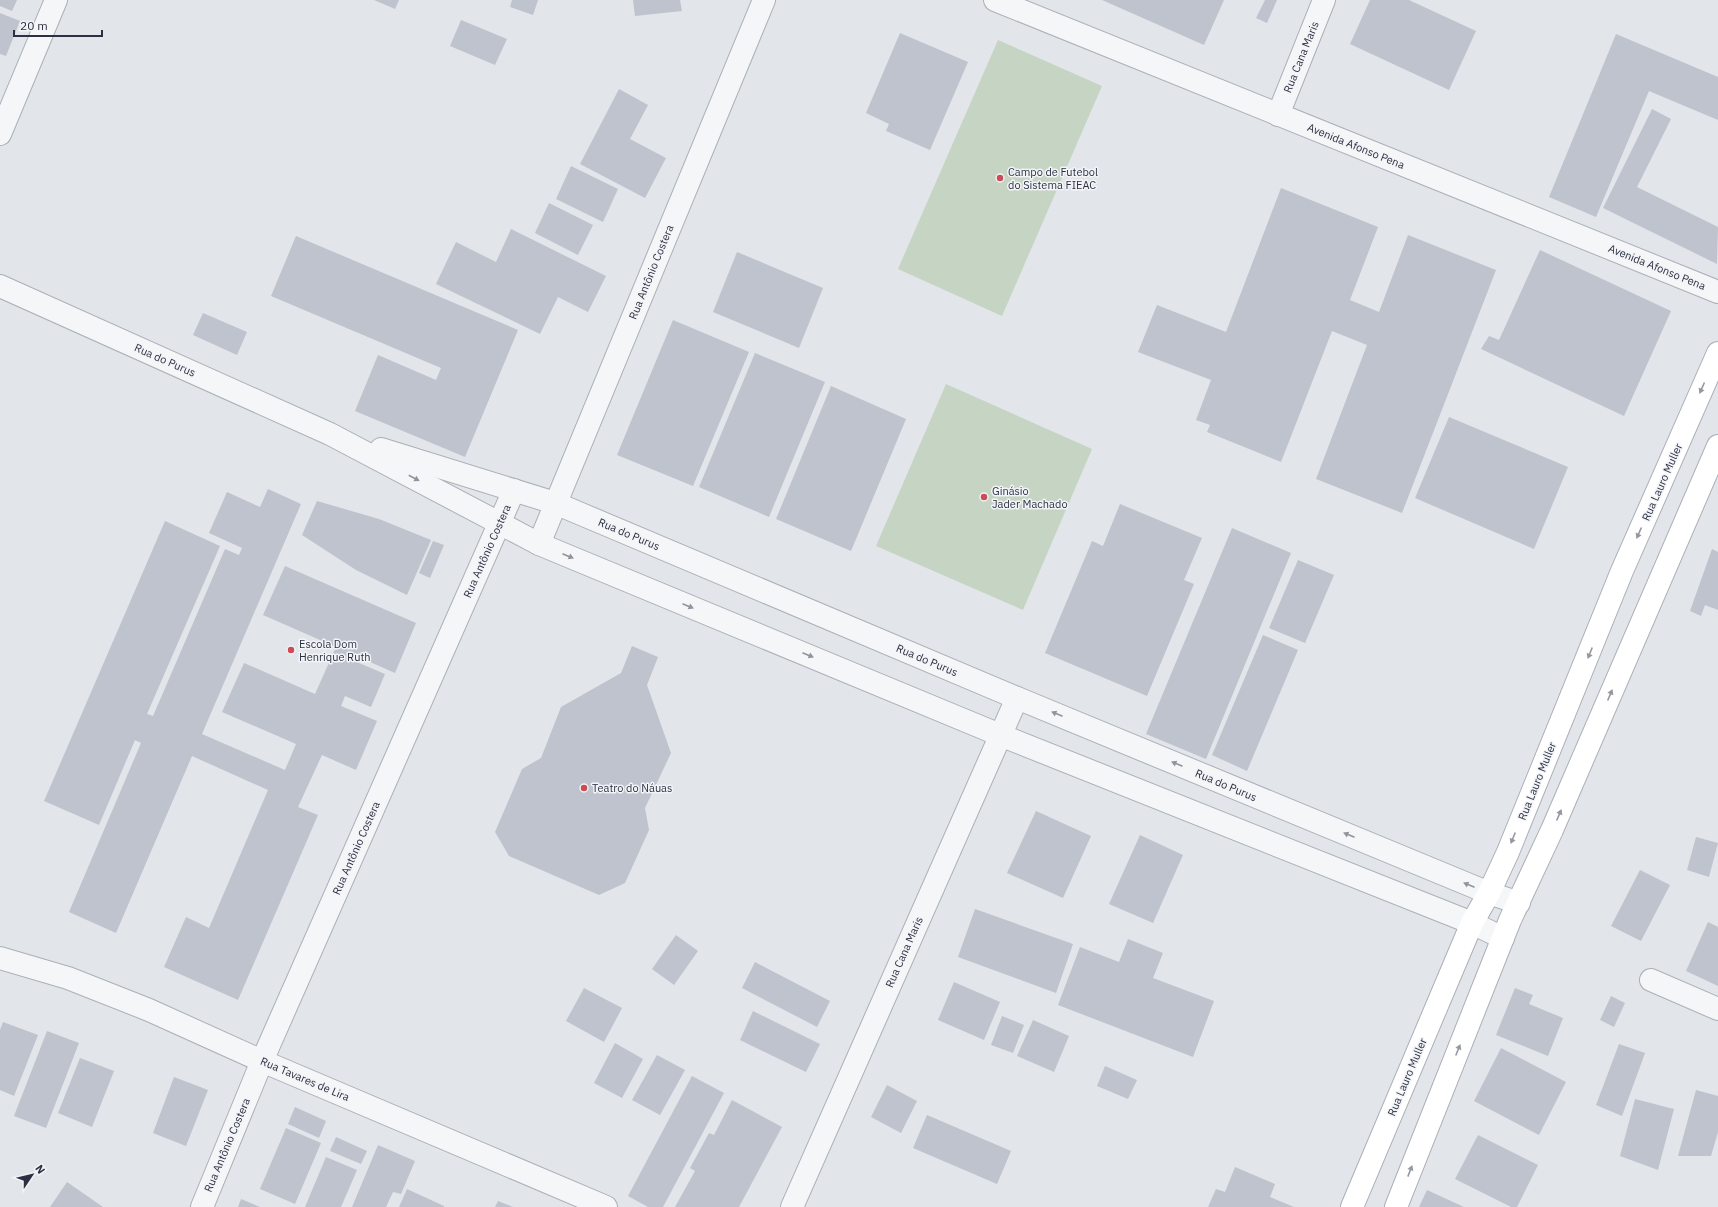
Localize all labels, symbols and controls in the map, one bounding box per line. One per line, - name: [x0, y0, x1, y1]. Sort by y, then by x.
- scale bar: [14, 12, 102, 38]
- text: 20 m: [20, 18, 48, 33]
- street label: Rua Cana Maris: [1280, 19, 1322, 95]
- street label: Avenida Afonso Pena: [1305, 120, 1407, 172]
- place label: Campo de Futebol do Sistema FIEAC: [1008, 165, 1098, 192]
- marker: Campo de Futebol do Sistema FIEAC: [995, 173, 1005, 183]
- street label: Rua Antônio Costera: [626, 223, 676, 321]
- street label: Avenida Afonso Pena: [1606, 241, 1708, 293]
- street label: Rua do Purus: [132, 340, 198, 380]
- one-way arrow: [1699, 383, 1705, 395]
- street label: Rua Lauro Muller: [1639, 441, 1685, 523]
- one-way arrow: [409, 475, 420, 481]
- place label: Ginásio Jader Machado: [992, 484, 1068, 511]
- marker: Ginásio Jader Machado: [979, 492, 989, 502]
- street label: Rua Antônio Costera: [460, 502, 514, 600]
- street label: Rua do Purus: [596, 515, 662, 553]
- one-way arrow: [1636, 528, 1642, 539]
- one-way arrow: [562, 553, 573, 559]
- one-way arrow: [682, 603, 694, 609]
- place label: Escola Dom Henrique Ruth: [299, 637, 371, 664]
- street label: Rua do Purus: [894, 641, 960, 679]
- marker: Escola Dom Henrique Ruth: [286, 645, 296, 655]
- one-way arrow: [1586, 648, 1592, 660]
- one-way arrow: [802, 653, 814, 659]
- one-way arrow: [1606, 689, 1613, 701]
- one-way arrow: [1050, 711, 1062, 717]
- street label: Rua Lauro Muller: [1515, 740, 1559, 822]
- one-way arrow: [1171, 761, 1182, 767]
- street label: Rua do Purus: [1193, 766, 1259, 804]
- place label: Teatro do Náuas: [592, 781, 672, 795]
- marker: Teatro do Náuas: [579, 783, 589, 793]
- street label: Rua Antônio Costera: [329, 799, 383, 897]
- one-way arrow: [1556, 808, 1562, 820]
- one-way arrow: [1342, 832, 1354, 838]
- one-way arrow: [1510, 833, 1516, 845]
- one-way arrow: [1463, 882, 1474, 888]
- street label: Rua Cana Maris: [882, 914, 926, 990]
- street label: Rua Lauro Muller: [1384, 1036, 1430, 1118]
- one-way arrow: [1455, 1044, 1461, 1055]
- street label: Rua Tavares de Lira: [258, 1054, 352, 1104]
- street label: Rua Antônio Costera: [201, 1096, 253, 1194]
- north arrow: [12, 1155, 52, 1195]
- text: N: [32, 1162, 48, 1177]
- one-way arrow: [1407, 1164, 1413, 1176]

